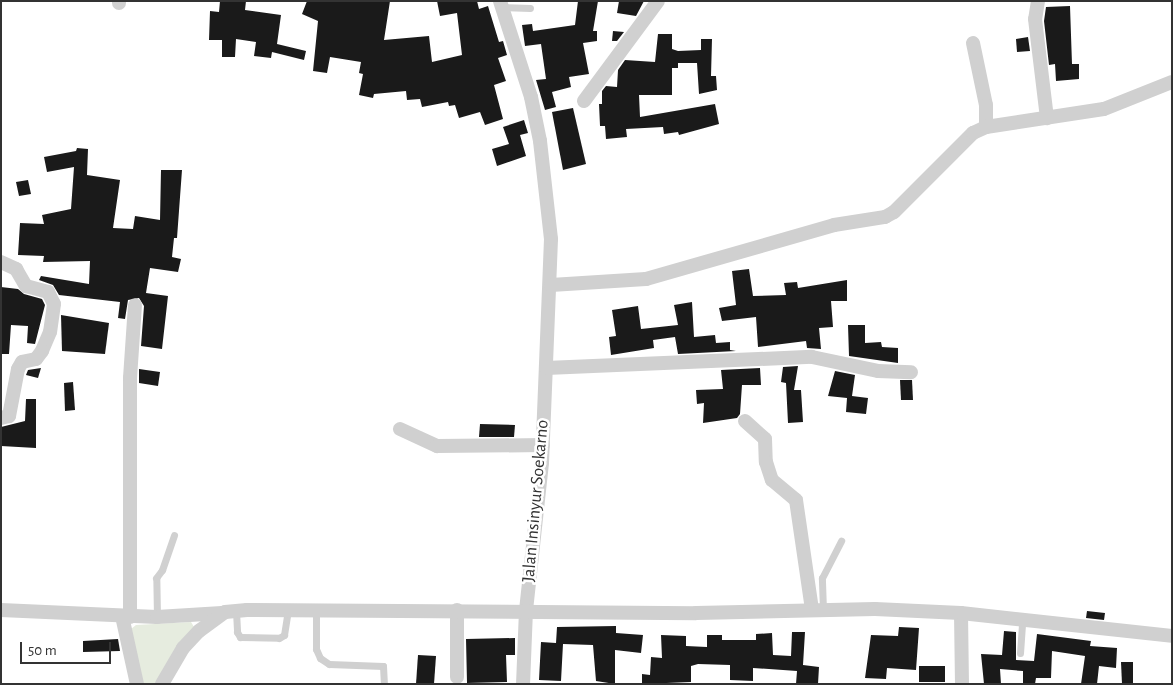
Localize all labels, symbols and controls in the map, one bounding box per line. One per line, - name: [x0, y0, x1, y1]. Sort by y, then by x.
- street label: Jalan Insinyur Soekarno: [518, 419, 554, 583]
- scale bar: [22, 632, 114, 664]
- text: 50 m: [28, 643, 57, 658]

